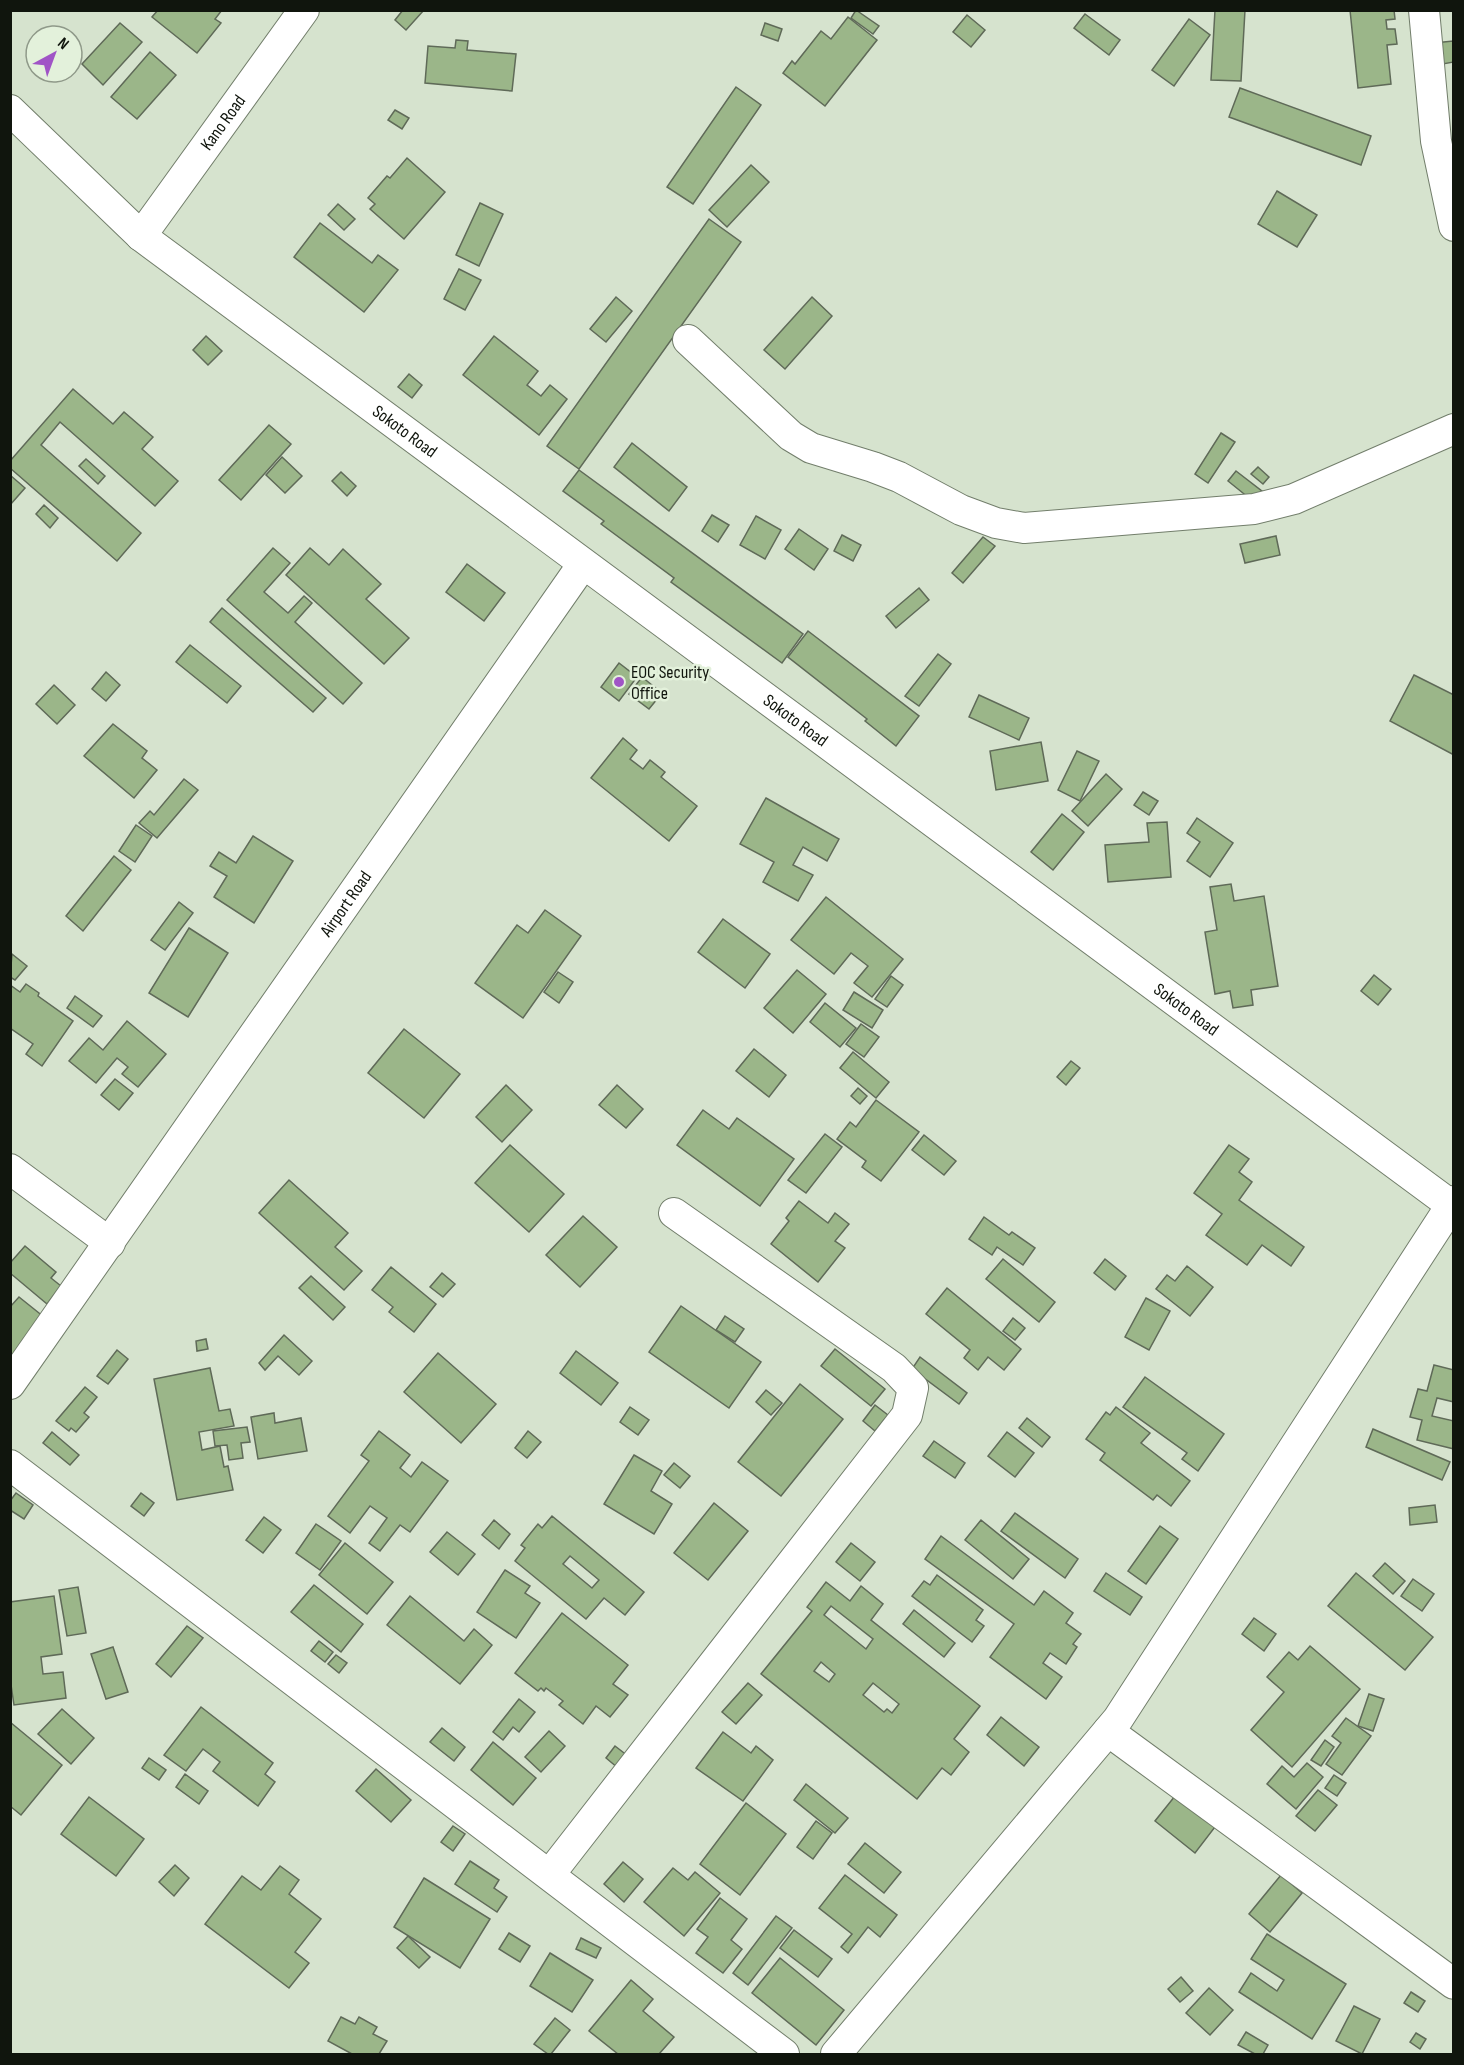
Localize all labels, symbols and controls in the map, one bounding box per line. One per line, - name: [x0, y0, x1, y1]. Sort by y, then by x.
- north arrow: [24, 24, 84, 84]
- text: N: [53, 34, 72, 54]
- street label: Kano Road: [196, 91, 250, 154]
- street label: Sokoto Road: [368, 401, 441, 462]
- place label: EOC Security Office: [631, 662, 709, 704]
- marker: EOC Security Office: [612, 675, 626, 689]
- street label: Sokoto Road: [759, 690, 832, 751]
- street label: Airport Road: [315, 867, 376, 942]
- street label: Sokoto Road: [1150, 979, 1222, 1040]

